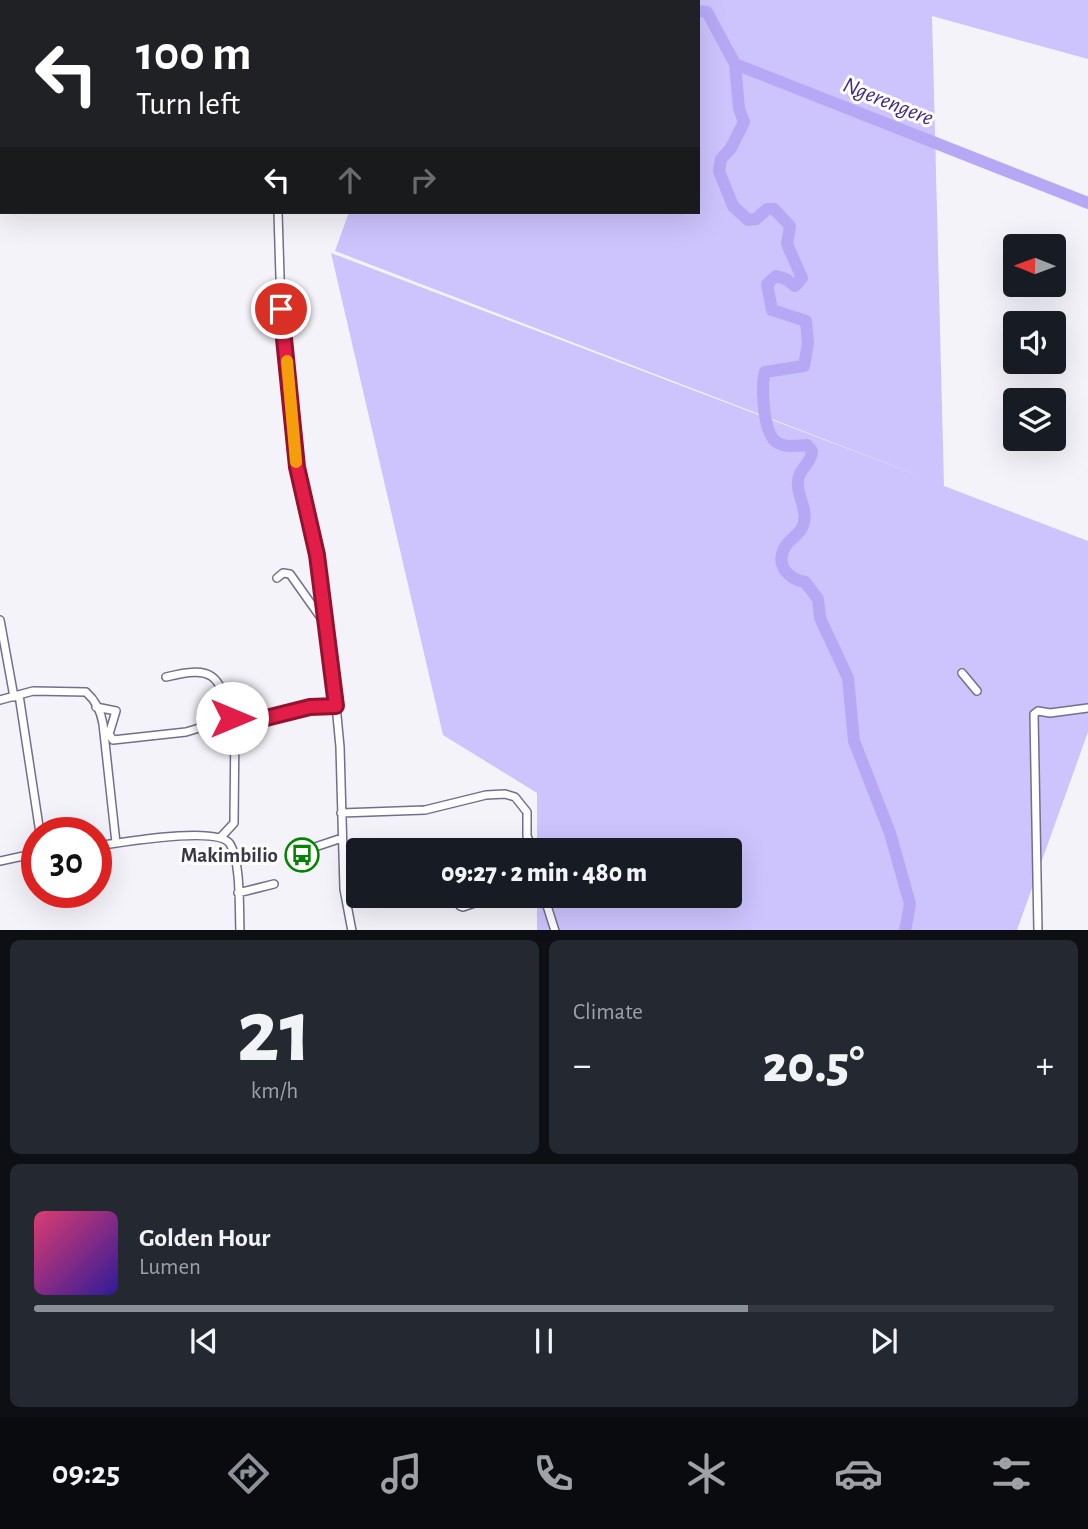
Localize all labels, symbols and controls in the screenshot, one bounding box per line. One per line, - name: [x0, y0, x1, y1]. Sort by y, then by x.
- icon: left: [21, 28, 112, 119]
- text: 100 m: [136, 30, 252, 79]
- water label: Ngerengere: [840, 74, 937, 131]
- text: Turn left: [136, 88, 240, 120]
- icon: left: [258, 161, 296, 199]
- icon: ahead: [331, 161, 369, 199]
- icon: right: [404, 161, 442, 199]
- north arrow: [1003, 234, 1066, 298]
- map controls: [1003, 234, 1066, 451]
- pin: [251, 279, 311, 339]
- icon: arrive: [262, 290, 300, 328]
- button: sound: [1003, 311, 1066, 374]
- button: layers: [1003, 388, 1066, 451]
- position arrow: [195, 681, 269, 755]
- speed limit sign: 30: [21, 817, 112, 908]
- bus stop icon: Makimbilio: [283, 836, 321, 874]
- place label: Makimbilio: [181, 845, 278, 866]
- text: 09:27 · 2 min · 480 m: [441, 860, 647, 886]
- text: 21: [237, 987, 312, 1078]
- text: Climate: [573, 1001, 643, 1024]
- text: 20.5°: [763, 1039, 864, 1091]
- text: −: [573, 1047, 591, 1085]
- text: +: [1036, 1047, 1054, 1085]
- text: km/h: [251, 1080, 298, 1103]
- text: Golden Hour: [139, 1225, 270, 1251]
- text: Lumen: [139, 1256, 201, 1279]
- icon: previous: [185, 1322, 223, 1360]
- icon: pause: [525, 1322, 563, 1360]
- icon: next: [865, 1322, 903, 1360]
- icon: directions: [224, 1449, 273, 1498]
- icon: music: [377, 1449, 426, 1498]
- icon: phone: [529, 1449, 578, 1498]
- icon: climate: [682, 1449, 731, 1498]
- icon: car: [834, 1449, 883, 1498]
- icon: filters: [987, 1449, 1036, 1498]
- text: 09:25: [52, 1457, 120, 1489]

